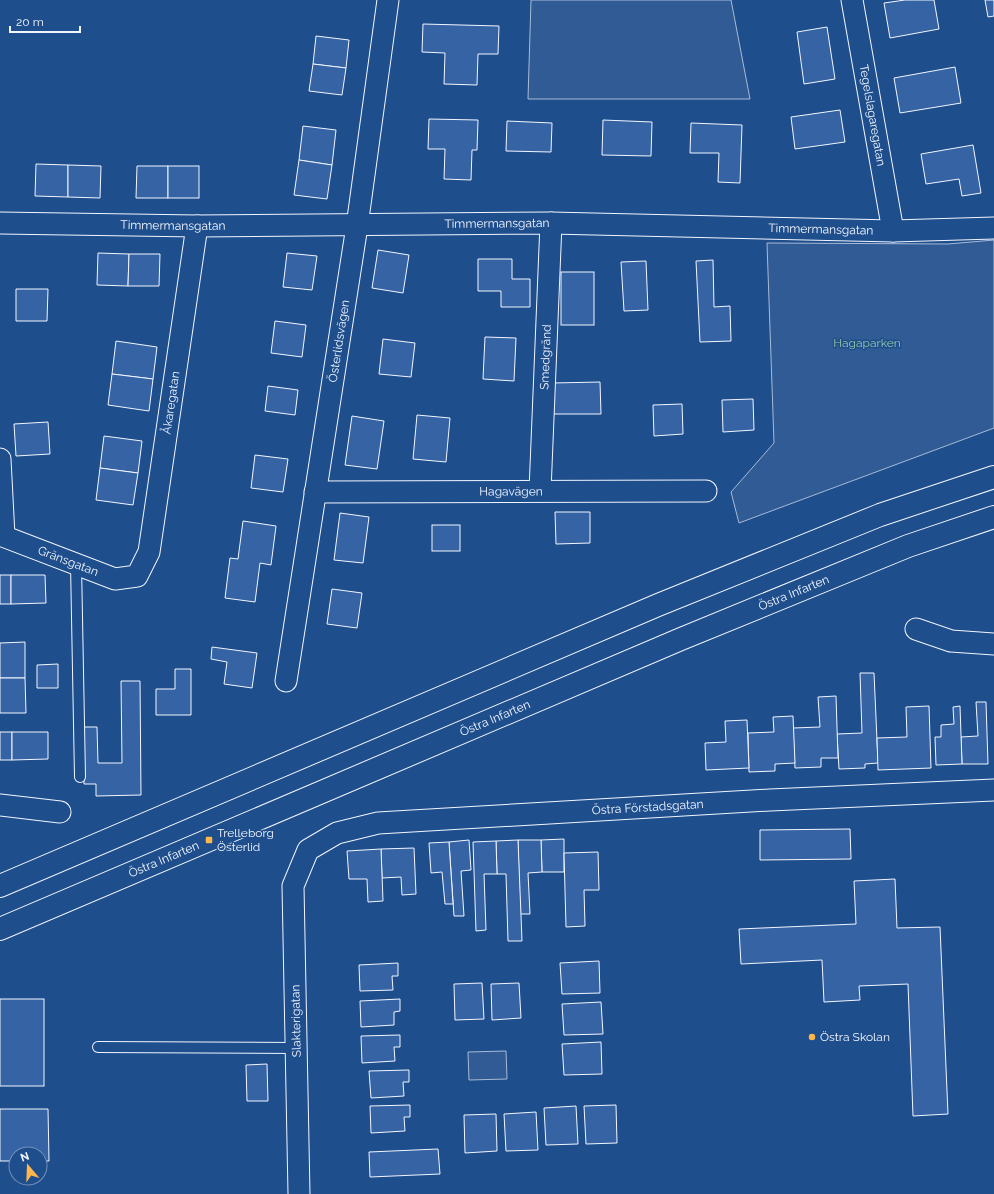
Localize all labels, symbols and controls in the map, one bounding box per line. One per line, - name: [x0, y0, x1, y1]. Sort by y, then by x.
- scale bar: [10, 8, 80, 34]
- text: 20 m: [16, 15, 44, 29]
- street label: Tegelslagaregatan: [857, 63, 888, 167]
- street label: Timmermansgatan: [444, 216, 550, 231]
- street label: Timmermansgatan: [120, 218, 226, 233]
- street label: Timmermansgatan: [768, 221, 874, 238]
- street label: Österlidsvägen: [326, 299, 352, 383]
- street label: Smedgränd: [537, 324, 554, 390]
- park label: Hagaparken: [833, 336, 901, 350]
- street label: Åkaregatan: [159, 370, 183, 435]
- street label: Hagavägen: [479, 484, 543, 499]
- street label: Gränsgatan: [36, 543, 100, 579]
- street label: Östra Infarten: [756, 572, 831, 614]
- street label: Östra Infarten: [458, 697, 532, 739]
- street label: Östra Förstadsgatan: [591, 797, 704, 817]
- place label: Trelleborg Österlid: [217, 826, 274, 854]
- marker: Trelleborg Österlid: [204, 835, 214, 845]
- street label: Östra Infarten: [126, 838, 201, 880]
- street label: Slakterigatan: [288, 985, 304, 1057]
- place label: Östra Skolan: [820, 1030, 890, 1044]
- marker: Östra Skolan: [807, 1032, 817, 1042]
- north arrow: [8, 1146, 48, 1186]
- text: N: [19, 1150, 31, 1165]

